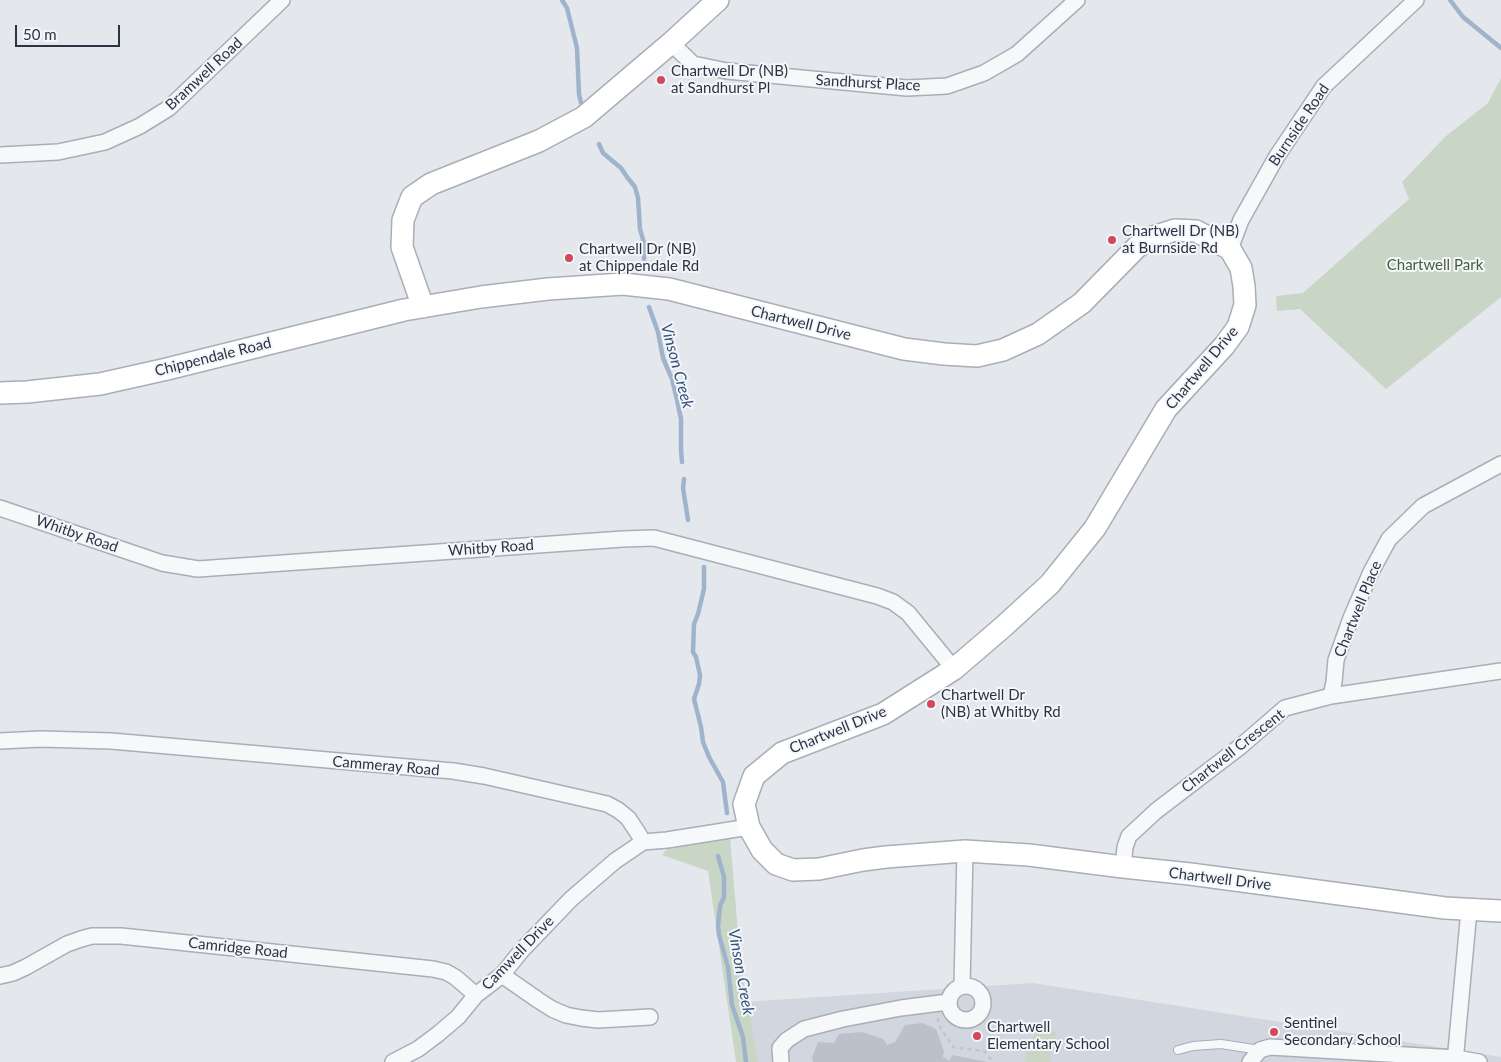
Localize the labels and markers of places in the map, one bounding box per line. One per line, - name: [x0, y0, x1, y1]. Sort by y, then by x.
- place label: Chartwell Dr (NB) at Sandhurst Pl: [671, 62, 788, 97]
- marker: Chartwell Dr (NB) at Sandhurst Pl: [655, 74, 667, 86]
- place label: Chartwell Dr (NB) at Burnside Rd: [1122, 222, 1239, 257]
- marker: Chartwell Dr (NB) at Burnside Rd: [1106, 234, 1118, 246]
- place label: Chartwell Dr (NB) at Chippendale Rd: [579, 240, 699, 275]
- marker: Chartwell Dr (NB) at Chippendale Rd: [563, 252, 575, 264]
- place label: Chartwell Dr (NB) at Whitby Rd: [941, 686, 1061, 721]
- marker: Chartwell Dr (NB) at Whitby Rd: [925, 698, 937, 710]
- place label: Sentinel Secondary School: [1284, 1014, 1401, 1049]
- place label: Chartwell Elementary School: [987, 1018, 1110, 1053]
- marker: Sentinel Secondary School: [1268, 1026, 1280, 1038]
- marker: Chartwell Elementary School: [971, 1030, 983, 1042]

